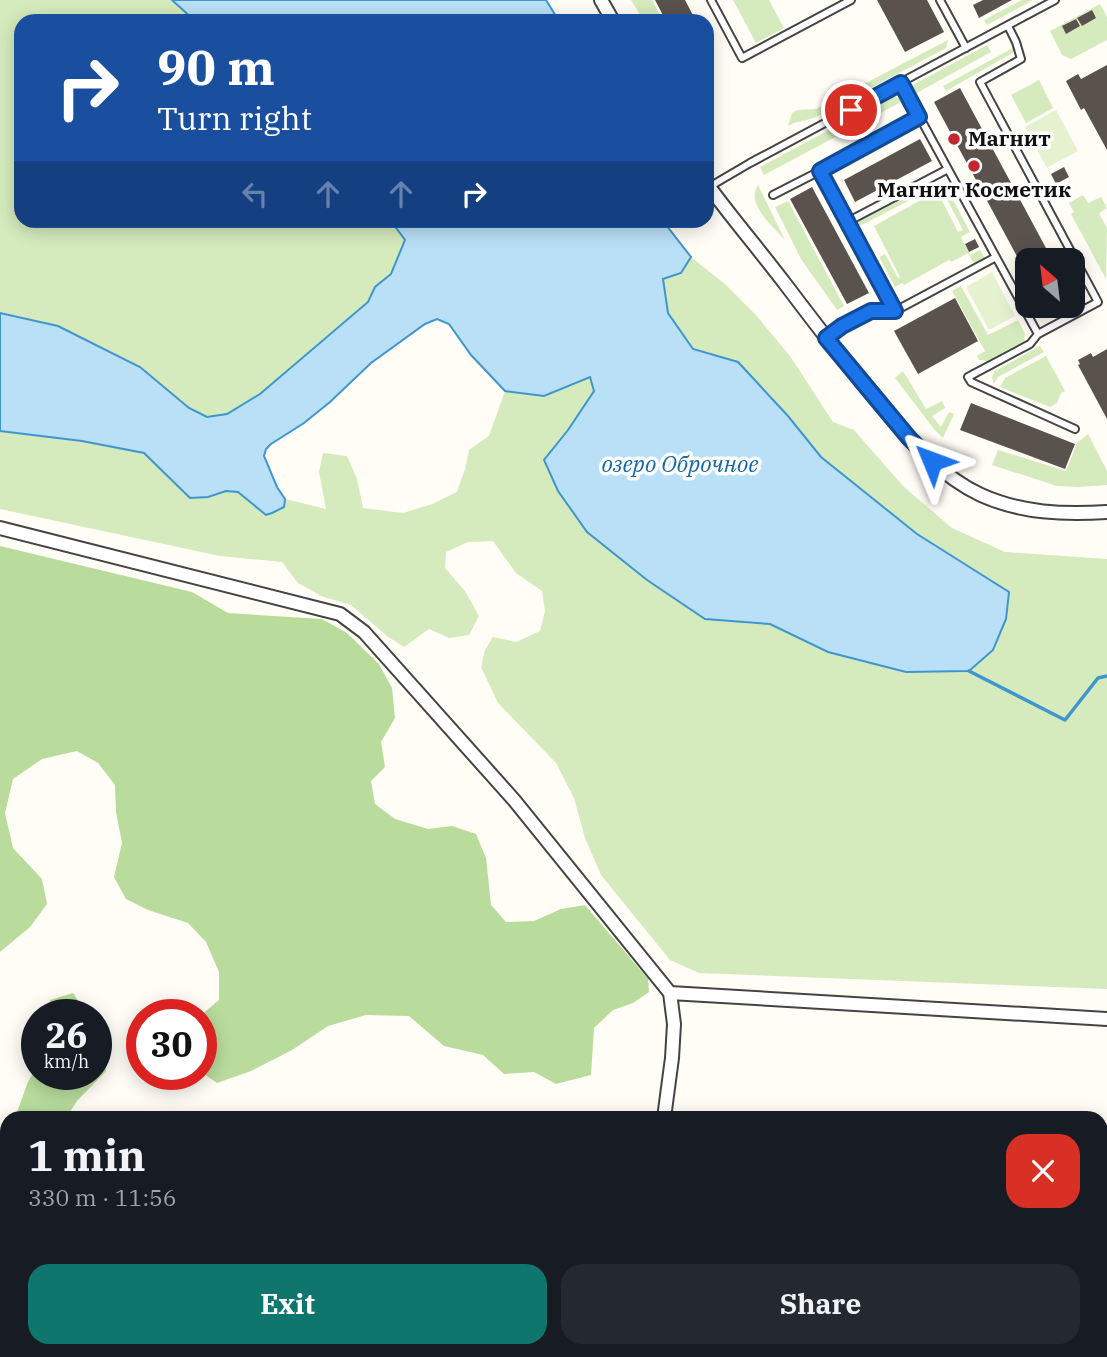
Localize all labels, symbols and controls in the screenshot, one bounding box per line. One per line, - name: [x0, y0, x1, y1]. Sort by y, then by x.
- text: 90 m: [157, 35, 275, 98]
- icon: right: [42, 42, 133, 133]
- pin: [821, 80, 881, 140]
- icon: arrive: [832, 91, 870, 129]
- text: Turn right: [157, 97, 312, 139]
- place label: Магнит: [968, 124, 1051, 152]
- marker: Магнит: [946, 131, 962, 147]
- marker: Магнит Косметик: [966, 158, 982, 174]
- icon: left: [236, 175, 274, 213]
- icon: ahead: [309, 175, 347, 213]
- icon: ahead: [382, 175, 420, 213]
- icon: right: [455, 175, 493, 213]
- place label: Магнит Косметик: [877, 175, 1071, 203]
- north arrow: [1015, 248, 1085, 318]
- map controls: [1015, 248, 1085, 318]
- position arrow: [895, 424, 969, 498]
- water label: озеро Оброчное: [601, 448, 759, 478]
- speed limit sign: 30: [126, 999, 217, 1090]
- text: 26: [45, 1012, 88, 1058]
- text: km/h: [44, 1050, 89, 1073]
- text: 1 min: [28, 1128, 146, 1183]
- button: close: [1006, 1134, 1080, 1208]
- text: 330 m · 11:56: [28, 1182, 177, 1212]
- button: Exit: [28, 1264, 547, 1344]
- button: Share: [561, 1264, 1080, 1344]

